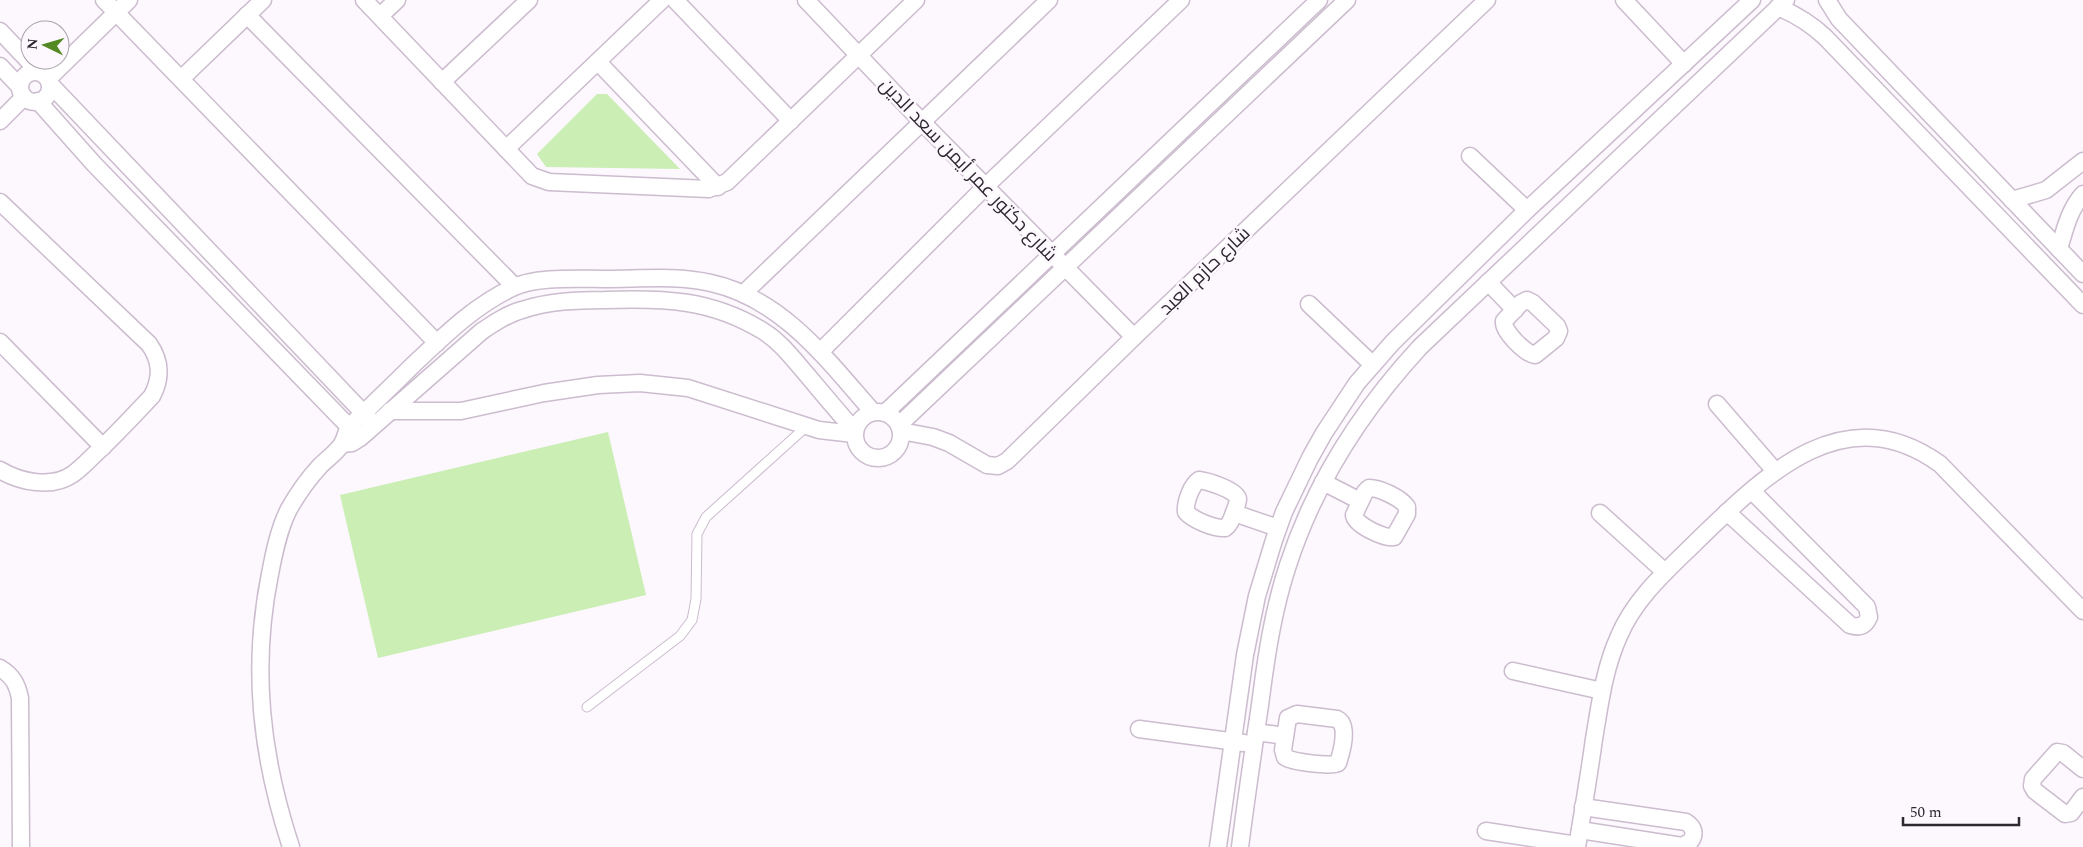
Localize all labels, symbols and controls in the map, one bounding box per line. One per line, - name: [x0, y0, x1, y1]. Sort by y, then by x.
- north arrow: [20, 20, 70, 70]
- text: N: [22, 37, 44, 51]
- street label: شارع دكتور عمر أيمن سعد الدين: [872, 71, 1064, 269]
- street label: شارع حازم العبد: [1153, 220, 1257, 322]
- scale bar: [1903, 794, 2019, 826]
- text: 50 m: [1910, 801, 1942, 824]

